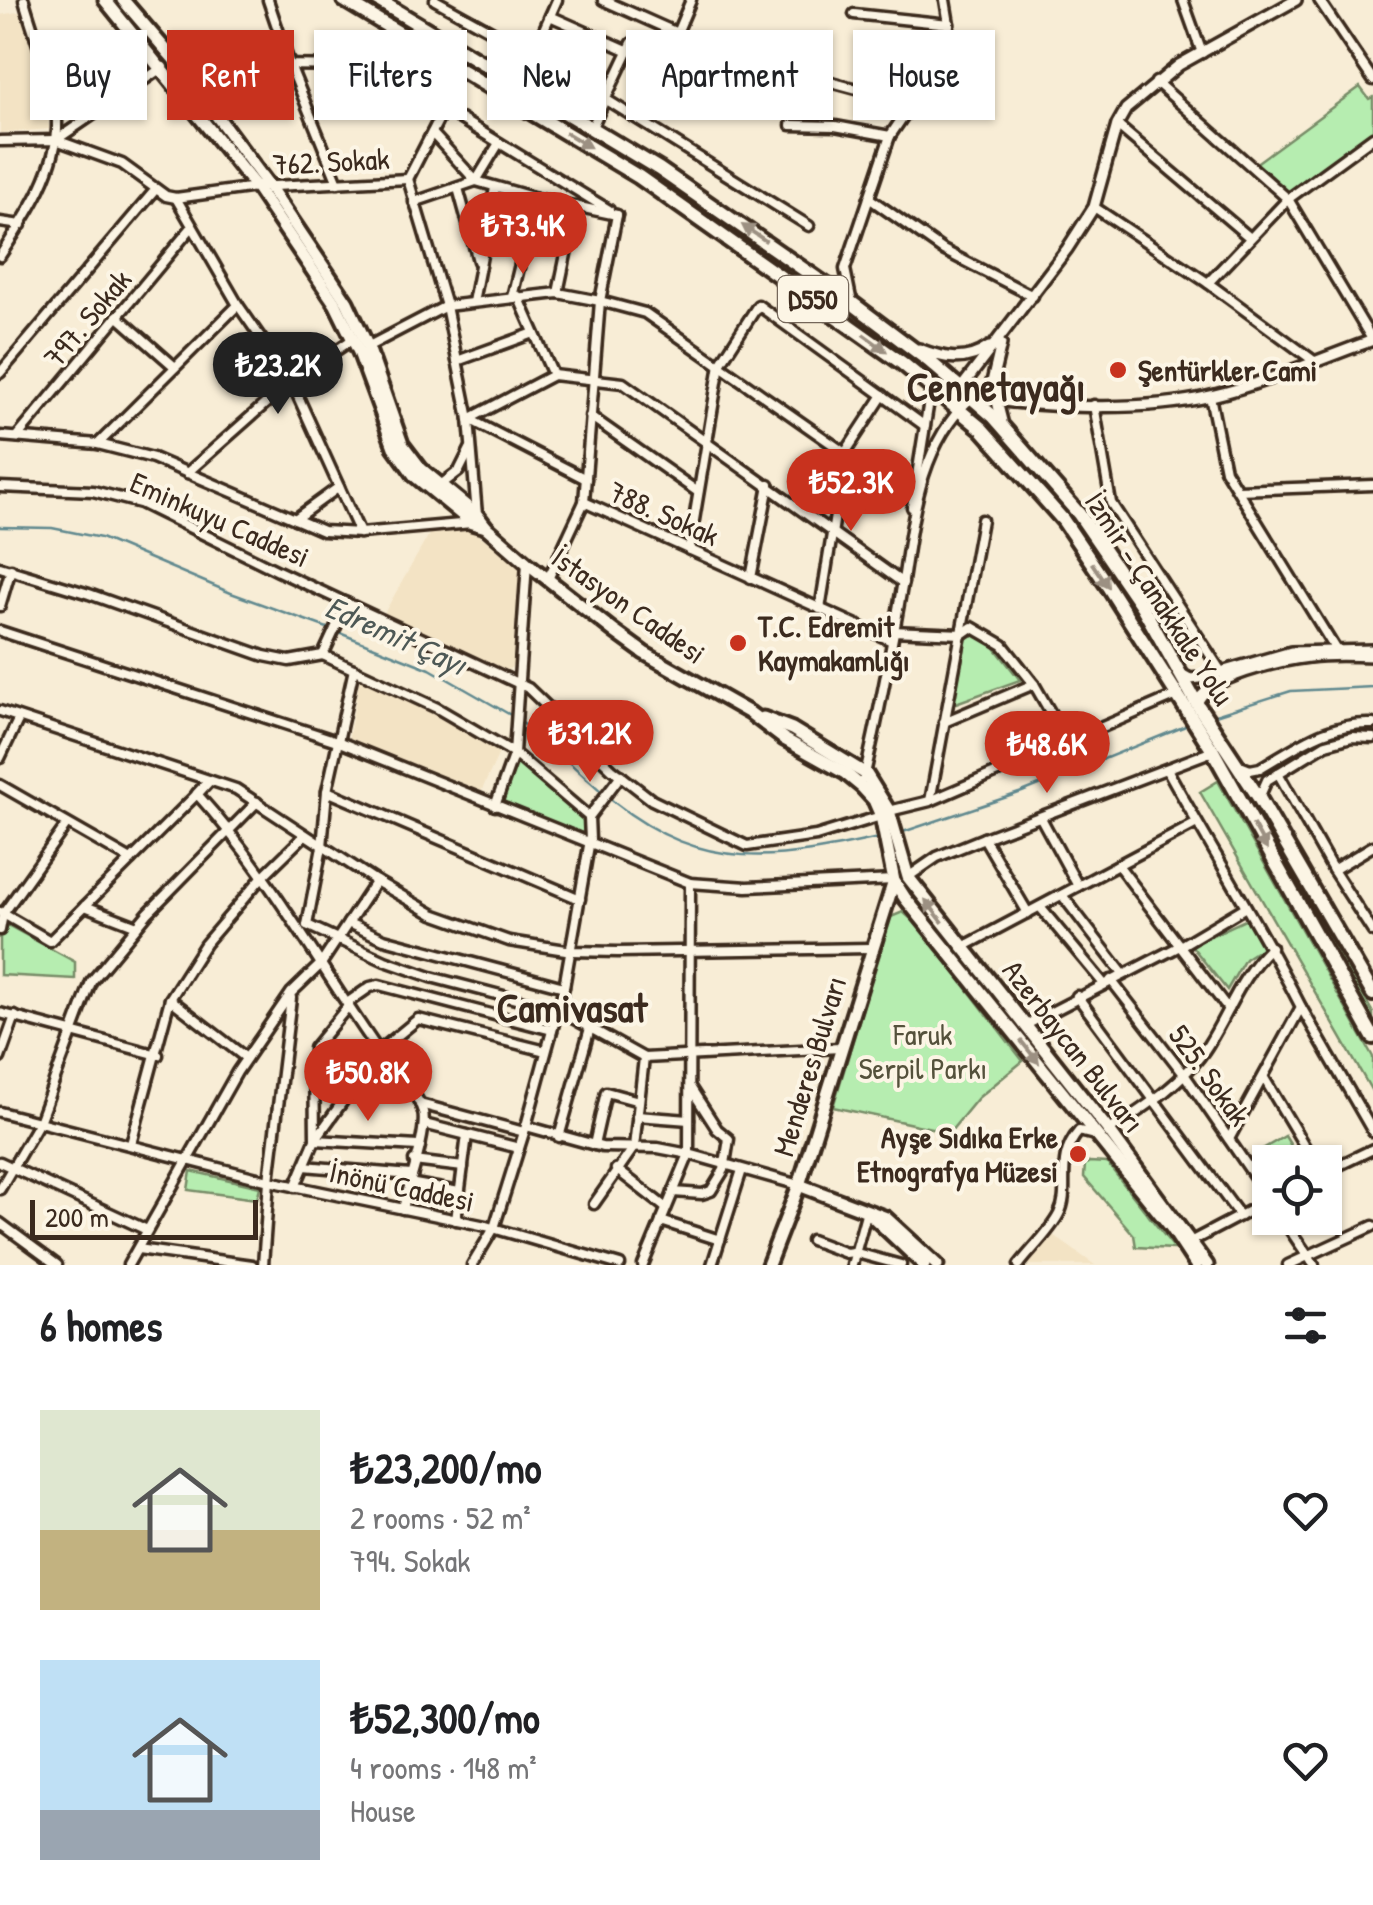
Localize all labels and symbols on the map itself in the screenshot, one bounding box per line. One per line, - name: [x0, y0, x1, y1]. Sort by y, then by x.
- one-way arrow: [564, 131, 592, 148]
- street label: 762. Sokak: [272, 138, 390, 184]
- pin: ₺73.4K: [442, 192, 604, 277]
- one-way arrow: [741, 224, 768, 243]
- street label: 797. Sokak: [34, 260, 140, 376]
- road number: D550: [778, 276, 848, 322]
- pin: ₺23.2K: [197, 332, 359, 417]
- one-way arrow: [861, 333, 888, 353]
- place label: Şentürkler Cami: [1138, 350, 1317, 390]
- district label: Cennetayağı: [907, 359, 1085, 415]
- marker: Şentürkler Cami: [1107, 359, 1129, 381]
- pin: ₺52.3K: [770, 449, 932, 534]
- street label: Eminkuyu Caddesi: [124, 462, 316, 576]
- street label: 788. Sokak: [603, 471, 725, 555]
- street label: İzmir - Çanakkale Yolu: [1076, 484, 1244, 712]
- street label: İstasyon Caddesi: [544, 537, 714, 673]
- one-way arrow: [1090, 561, 1109, 588]
- water label: Edremit Çayı: [319, 585, 475, 686]
- place label: T.C. Edremit Kaymakamlığı: [757, 606, 910, 681]
- marker: T.C. Edremit Kaymakamlığı: [727, 632, 749, 654]
- pin: ₺31.2K: [509, 700, 671, 785]
- pin: ₺48.6K: [966, 711, 1128, 796]
- one-way arrow: [1252, 822, 1269, 851]
- one-way arrow: [924, 898, 945, 923]
- street label: Azerbaycan Bulvarı: [994, 951, 1154, 1141]
- street label: Menderes Bulvarı: [763, 971, 855, 1161]
- district label: Camivasat: [497, 980, 648, 1034]
- park label: Faruk Serpil Parkı: [859, 1014, 987, 1088]
- street label: 525. Sokak: [1160, 1017, 1260, 1133]
- pin: ₺50.8K: [287, 1039, 449, 1124]
- one-way arrow: [1019, 1039, 1040, 1065]
- place label: Ayşe Sıdıka Erke Etnografya Müzesi: [857, 1117, 1058, 1192]
- marker: Ayşe Sıdıka Erke Etnografya Müzesi: [1067, 1143, 1089, 1165]
- street label: İnönü Caddesi: [326, 1151, 478, 1221]
- scale bar: [30, 1195, 258, 1240]

